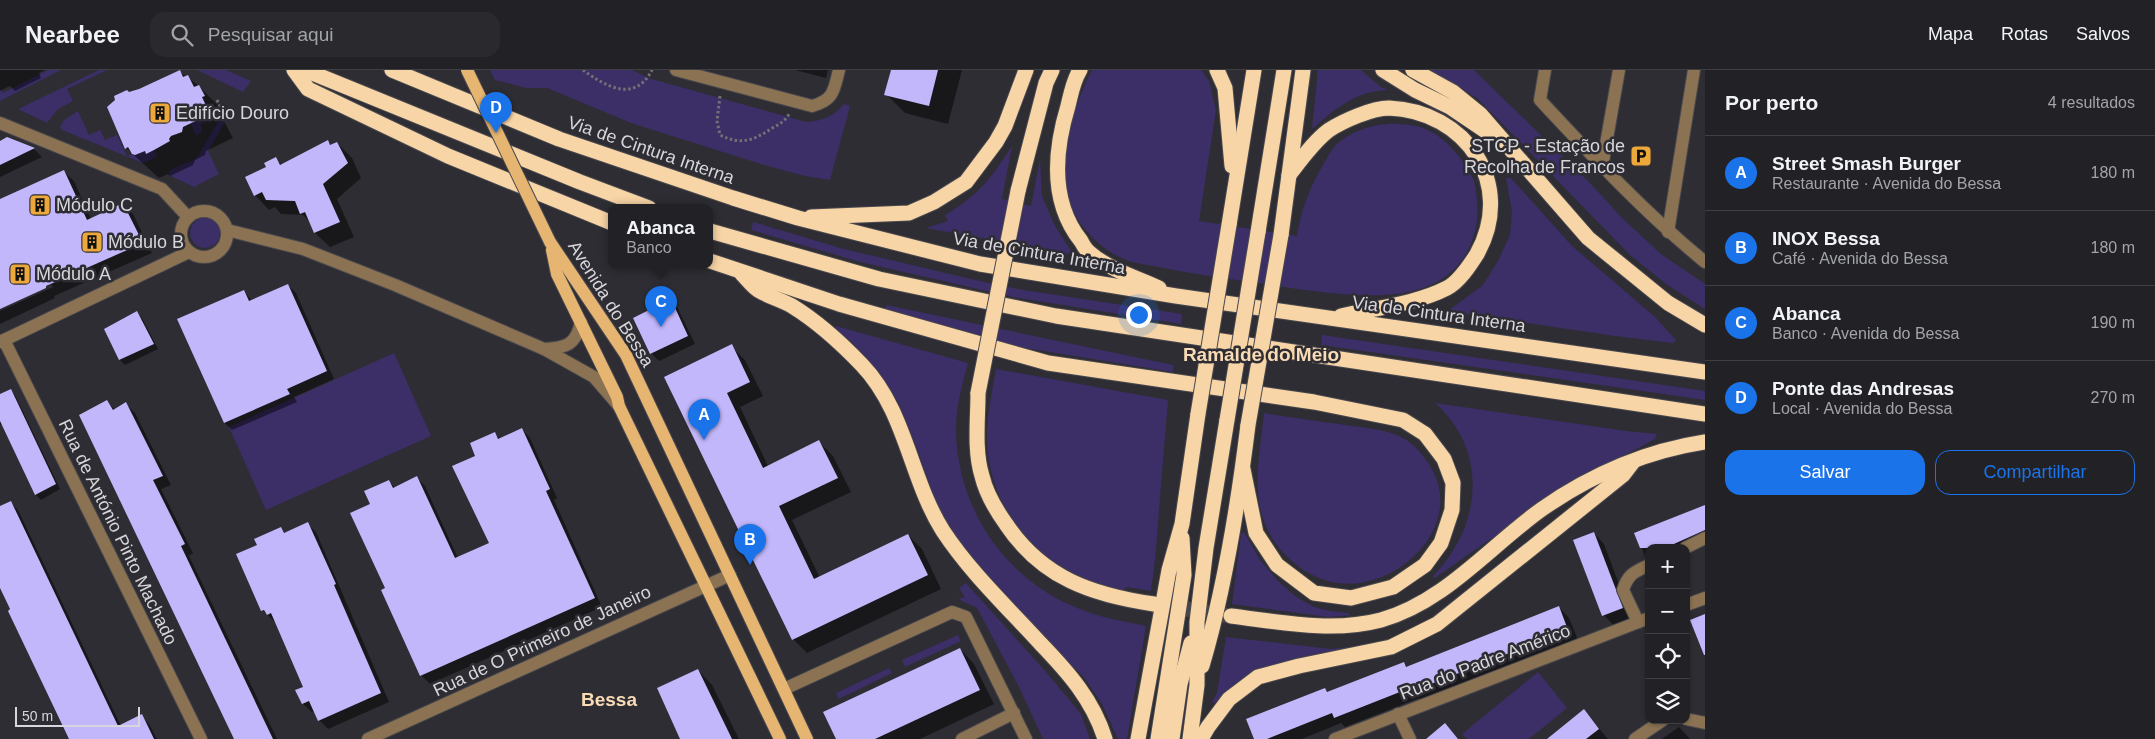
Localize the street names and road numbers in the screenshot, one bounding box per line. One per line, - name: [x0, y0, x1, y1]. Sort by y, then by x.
- street label: Via de Cintura Interna: [565, 112, 738, 188]
- street label: Via de Cintura Interna: [951, 228, 1128, 278]
- street label: Avenida do Bessa: [564, 237, 658, 372]
- street label: Via de Cintura Interna: [1351, 292, 1528, 336]
- street label: Rua de António Pinto Machado: [55, 416, 181, 648]
- street label: Rua de O Primeiro de Janeiro: [430, 582, 654, 700]
- street label: Rua do Padre Américo: [1397, 620, 1573, 704]

